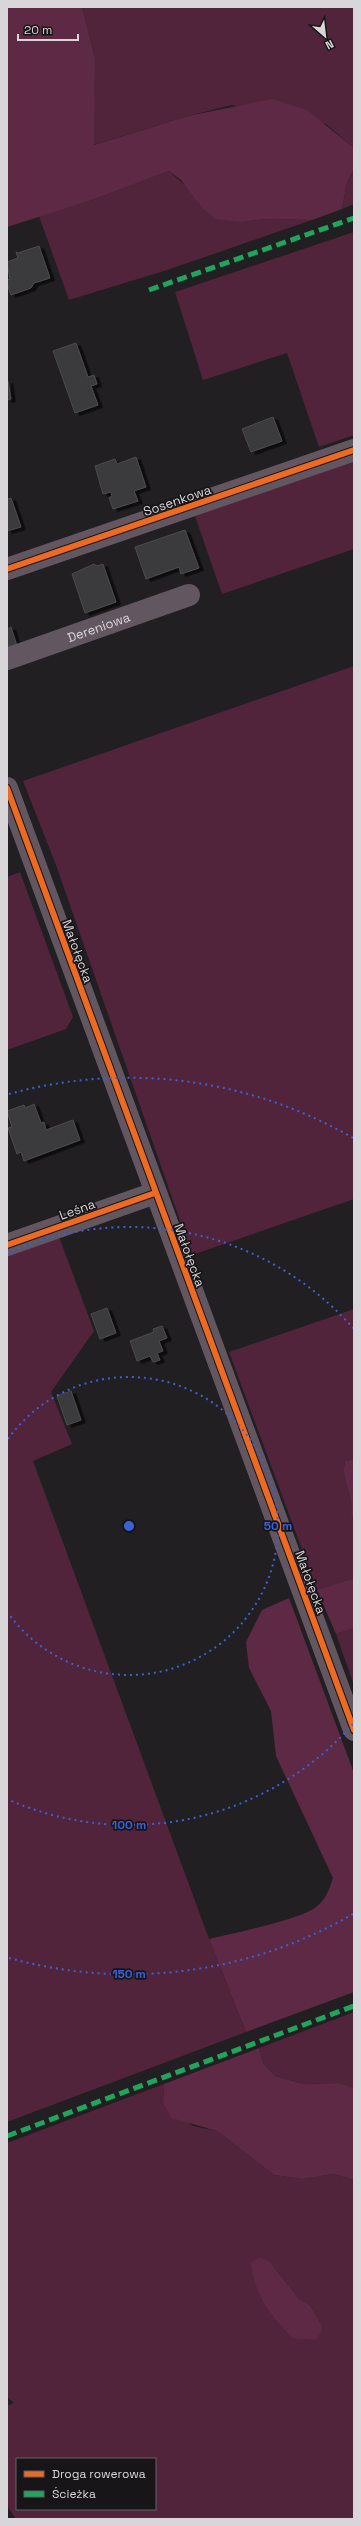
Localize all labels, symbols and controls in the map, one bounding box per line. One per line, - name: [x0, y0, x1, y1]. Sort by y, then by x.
- scale bar: [18, 16, 78, 42]
- north arrow: [305, 16, 345, 56]
- text: 20 m: [24, 22, 52, 38]
- text: N: [323, 37, 336, 53]
- street label: Sosenkowa: [141, 481, 214, 520]
- street label: Dereniowa: [65, 608, 133, 646]
- street label: Małołęcka: [58, 917, 97, 986]
- street label: Leśna: [57, 1195, 98, 1224]
- street label: Małołęcka: [170, 1221, 209, 1290]
- text: 50 m: [264, 1518, 292, 1534]
- centre of rings: [122, 1519, 136, 1533]
- street label: Małołęcka: [291, 1548, 330, 1617]
- text: 100 m: [112, 1817, 146, 1833]
- text: 150 m: [112, 1966, 146, 1982]
- legend: [16, 2458, 156, 2510]
- text: Droga rowerowa: [52, 2466, 146, 2482]
- text: Ścieżka: [52, 2486, 96, 2502]

